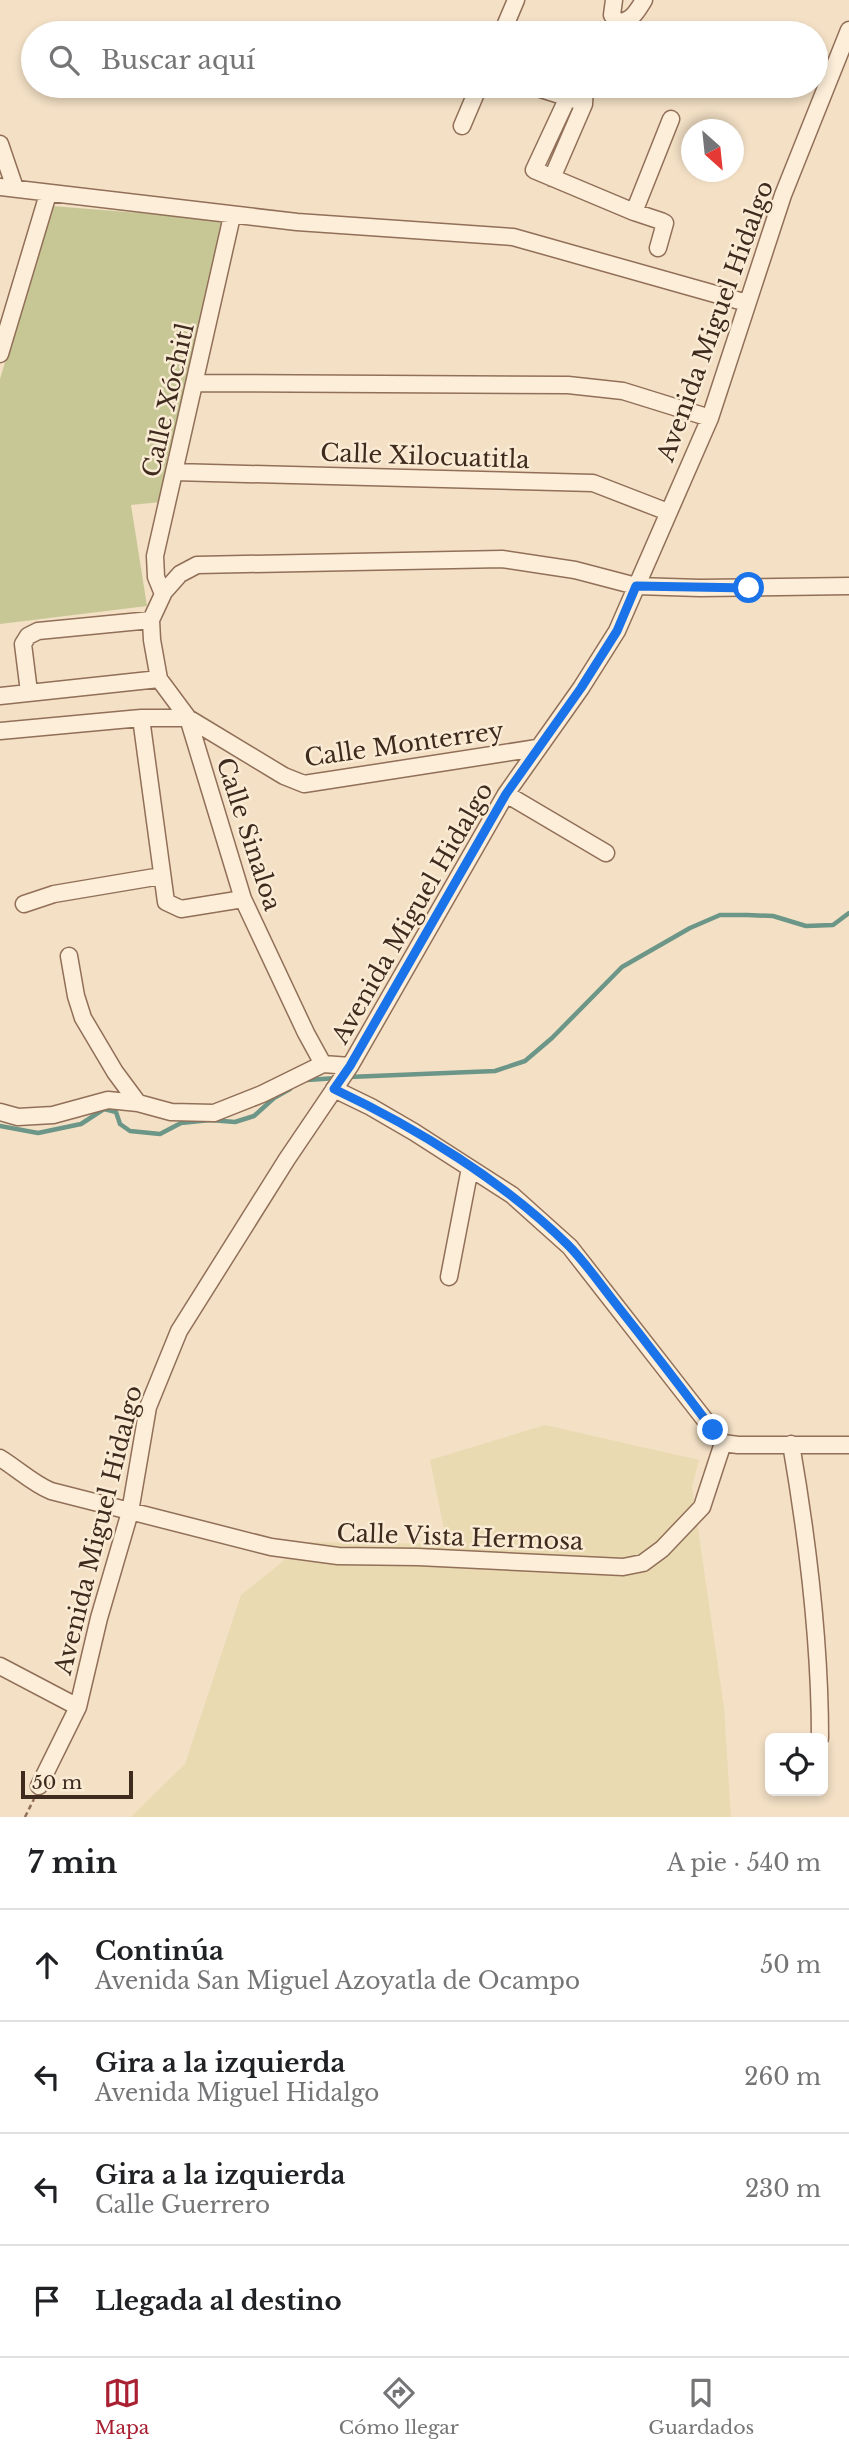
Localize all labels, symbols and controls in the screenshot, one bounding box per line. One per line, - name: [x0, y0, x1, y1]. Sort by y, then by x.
- search box: [21, 21, 828, 98]
- icon: search: [45, 41, 83, 79]
- text: Buscar aquí: [101, 44, 255, 76]
- north arrow: [681, 119, 744, 182]
- street label: Avenida Miguel Hidalgo: [650, 177, 779, 466]
- street label: Calle Xóchitl: [136, 320, 200, 480]
- street label: Calle Xilocuatitla: [320, 438, 531, 474]
- route start: [733, 572, 764, 603]
- street label: Calle Monterrey: [303, 716, 506, 772]
- street label: Calle Sinaloa: [211, 754, 288, 915]
- street label: Avenida Miguel Hidalgo: [325, 777, 499, 1050]
- street label: Avenida Miguel Hidalgo: [48, 1383, 148, 1678]
- route end: [697, 1414, 728, 1445]
- street label: Calle Vista Hermosa: [336, 1518, 585, 1556]
- map controls: [765, 1733, 828, 1796]
- button: locate: [765, 1733, 828, 1796]
- scale bar: [21, 1768, 133, 1800]
- text: 50 m: [32, 1771, 82, 1794]
- text: 7 min: [28, 1844, 117, 1881]
- text: A pie · 540 m: [667, 1849, 821, 1877]
- text: Continúa: [95, 1935, 224, 1967]
- icon: ahead: [28, 1946, 66, 1984]
- text: 50 m: [760, 1951, 821, 1979]
- text: Avenida San Miguel Azoyatla de Ocampo: [95, 1967, 580, 1995]
- text: Gira a la izquierda: [95, 2047, 345, 2079]
- icon: left: [28, 2058, 66, 2096]
- text: 260 m: [744, 2063, 821, 2091]
- text: Avenida Miguel Hidalgo: [95, 2079, 379, 2107]
- text: Gira a la izquierda: [95, 2159, 345, 2191]
- icon: left: [28, 2170, 66, 2208]
- text: 230 m: [745, 2175, 821, 2203]
- text: Calle Guerrero: [95, 2191, 270, 2219]
- icon: arrive: [28, 2282, 66, 2320]
- text: Llegada al destino: [95, 2285, 342, 2317]
- tab: Mapa: [95, 2374, 149, 2439]
- tab: Cómo llegar: [339, 2374, 459, 2439]
- tab: Guardados: [648, 2374, 754, 2439]

